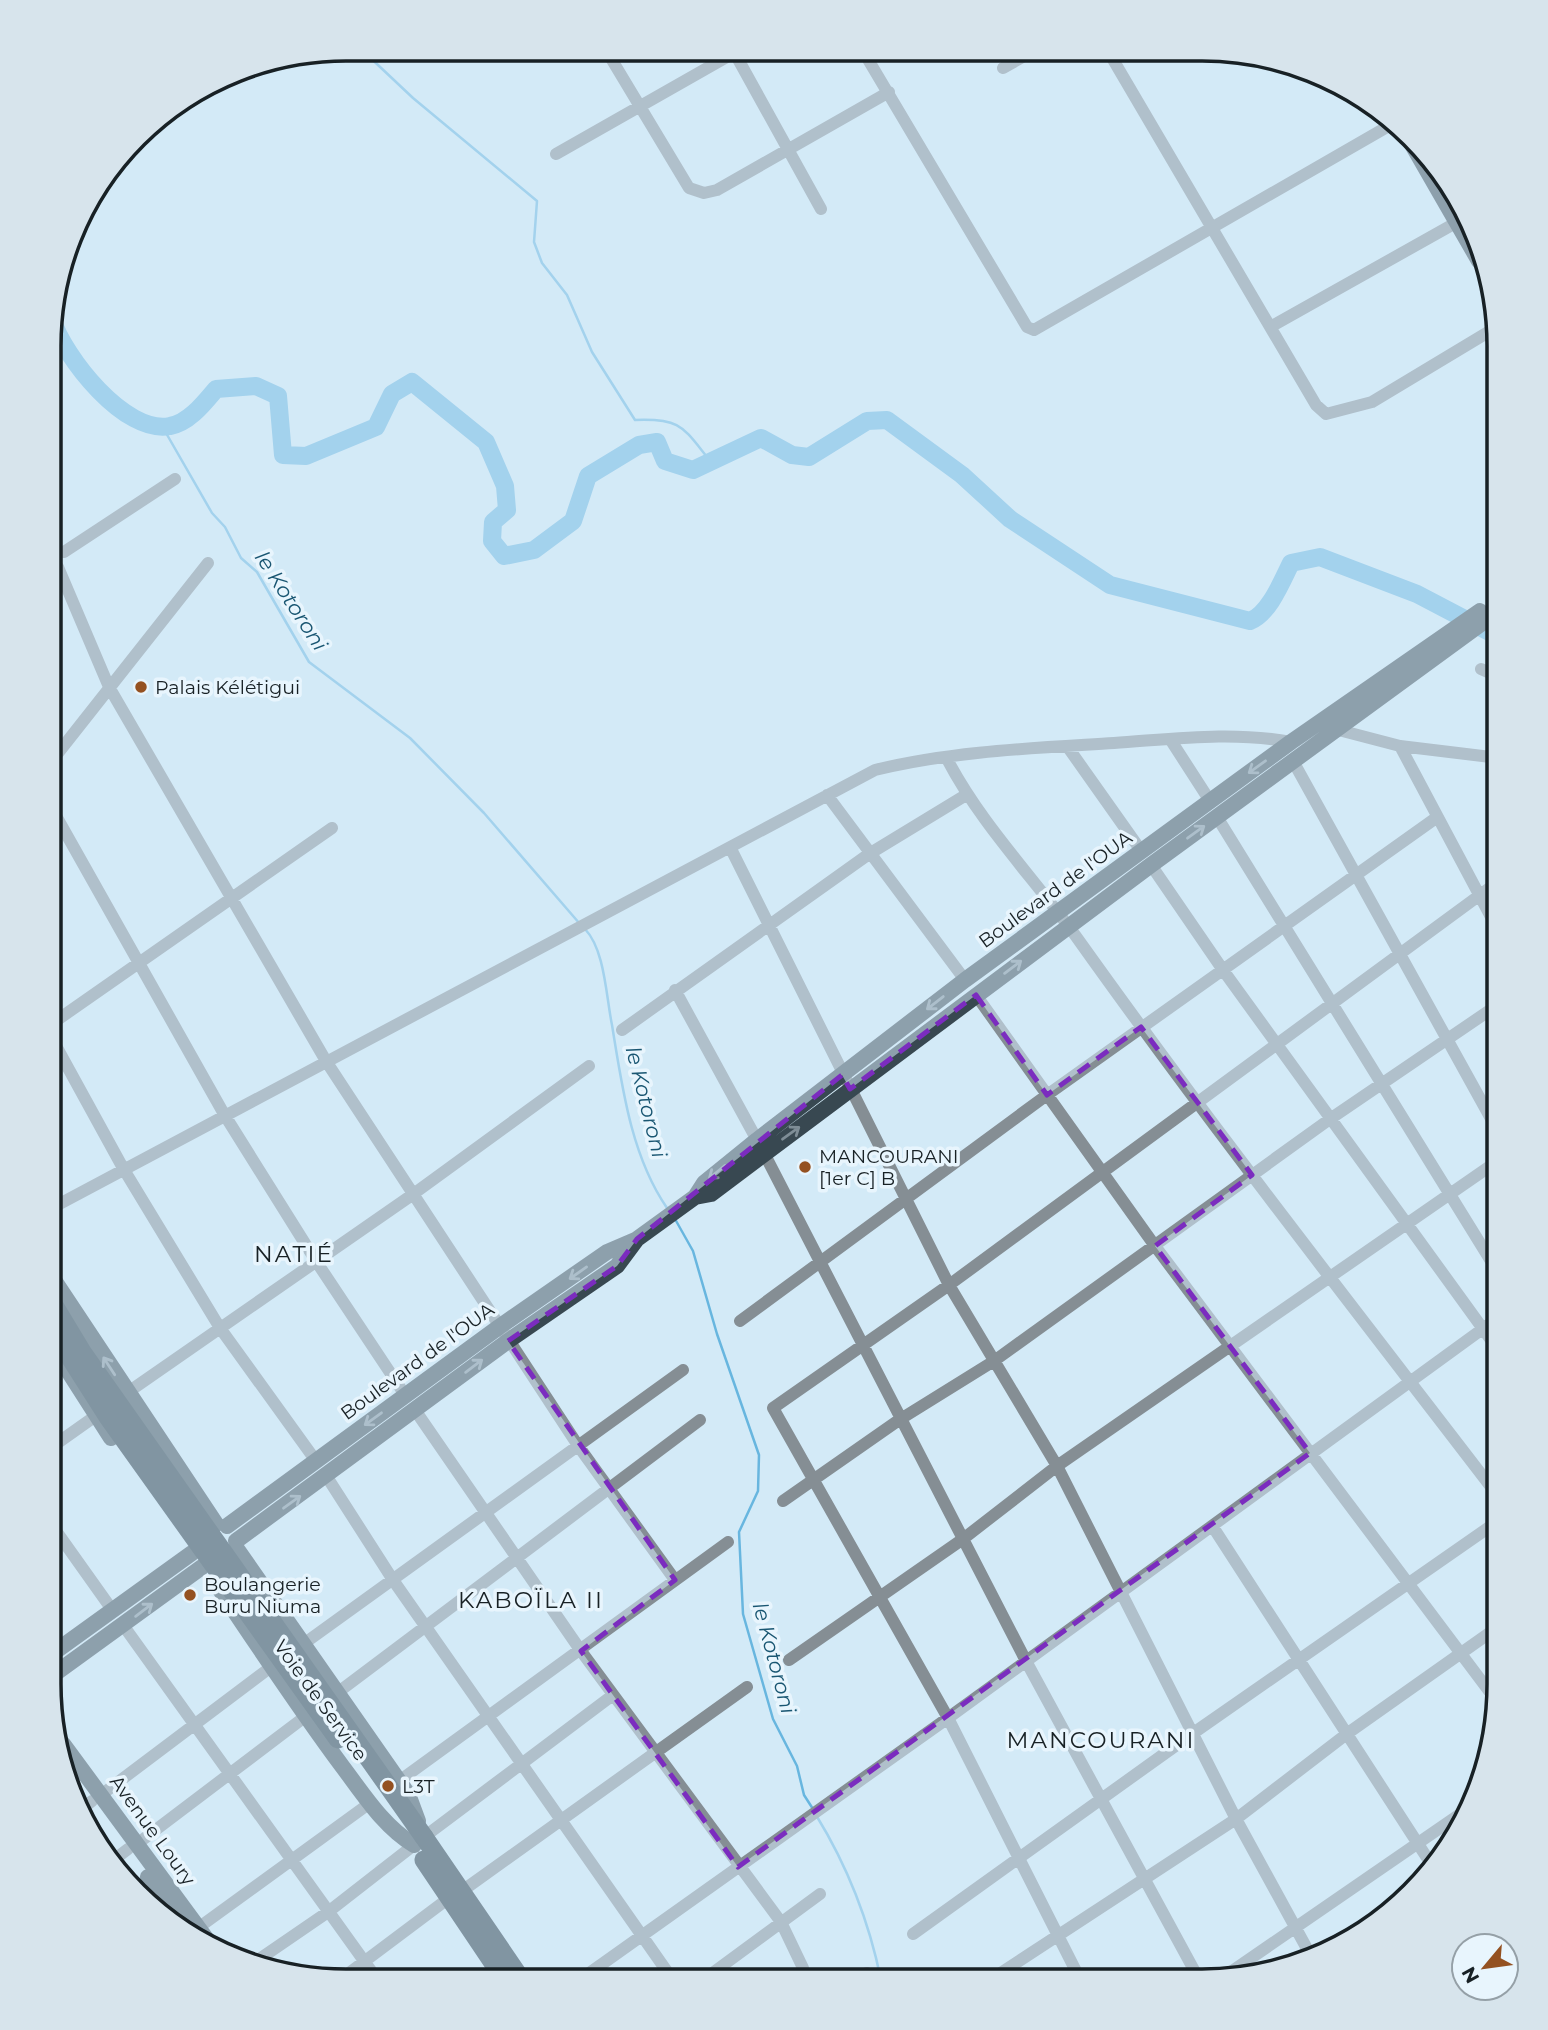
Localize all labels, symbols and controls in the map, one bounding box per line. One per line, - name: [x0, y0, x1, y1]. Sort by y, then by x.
- water label: le Kotoroni: [250, 546, 333, 656]
- place label: Palais Kélétigui: [155, 676, 300, 699]
- marker: Palais Kélétigui: [133, 679, 149, 695]
- one-way arrow: [1248, 760, 1267, 774]
- one-way arrow: [1186, 825, 1205, 839]
- street label: Boulevard de l'OUA: [974, 826, 1137, 953]
- one-way arrow: [1003, 960, 1022, 975]
- one-way arrow: [926, 996, 945, 1010]
- water label: le Kotoroni: [621, 1044, 672, 1161]
- one-way arrow: [781, 1125, 800, 1140]
- place label: MANCOURANI [1er C] B: [819, 1145, 959, 1190]
- marker: MANCOURANI [1er C] B: [797, 1159, 813, 1175]
- one-way arrow: [708, 1165, 726, 1180]
- district label: NATIÉ: [254, 1240, 334, 1268]
- one-way arrow: [568, 1266, 588, 1280]
- street label: Boulevard de l'OUA: [336, 1298, 499, 1425]
- one-way arrow: [102, 1357, 116, 1377]
- one-way arrow: [465, 1359, 484, 1374]
- one-way arrow: [363, 1411, 382, 1426]
- one-way arrow: [282, 1494, 301, 1509]
- place label: Boulangerie Buru Niuma: [204, 1573, 321, 1618]
- district label: KABOÏLA II: [458, 1586, 604, 1614]
- marker: Boulangerie Buru Niuma: [182, 1587, 198, 1603]
- water label: le Kotoroni: [748, 1600, 801, 1716]
- one-way arrow: [134, 1602, 153, 1617]
- street label: Voie de Service: [269, 1635, 372, 1765]
- district label: MANCOURANI: [1007, 1726, 1195, 1754]
- street label: Avenue Loury: [105, 1771, 201, 1890]
- place label: L3T: [402, 1775, 435, 1798]
- marker: L3T: [380, 1778, 396, 1794]
- north arrow: [1450, 1932, 1520, 2002]
- text: N: [1457, 1963, 1484, 1987]

